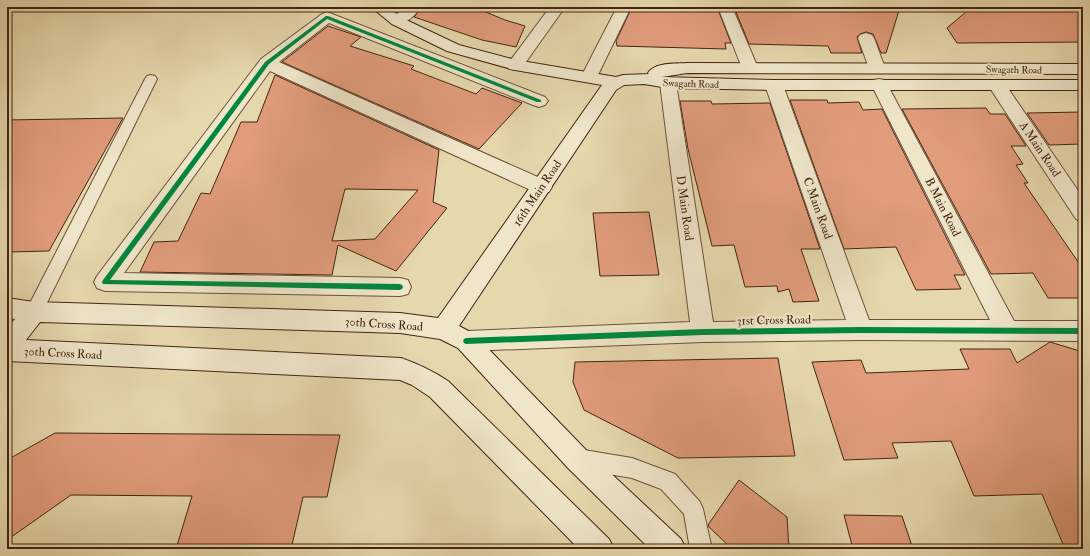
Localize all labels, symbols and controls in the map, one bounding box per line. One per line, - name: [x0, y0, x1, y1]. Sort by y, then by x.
- street label: Swagath Road: [986, 64, 1042, 76]
- street label: Swagath Road: [663, 77, 719, 91]
- street label: A Main Road: [1015, 118, 1064, 180]
- street label: 16th Main Road: [510, 157, 565, 229]
- street label: D Main Road: [673, 174, 697, 242]
- street label: C Main Road: [799, 175, 836, 241]
- street label: B Main Road: [921, 175, 964, 239]
- street label: 31st Cross Road: [737, 312, 811, 329]
- street label: 30th Cross Road: [344, 314, 424, 335]
- street label: 30th Cross Road: [24, 344, 102, 363]

